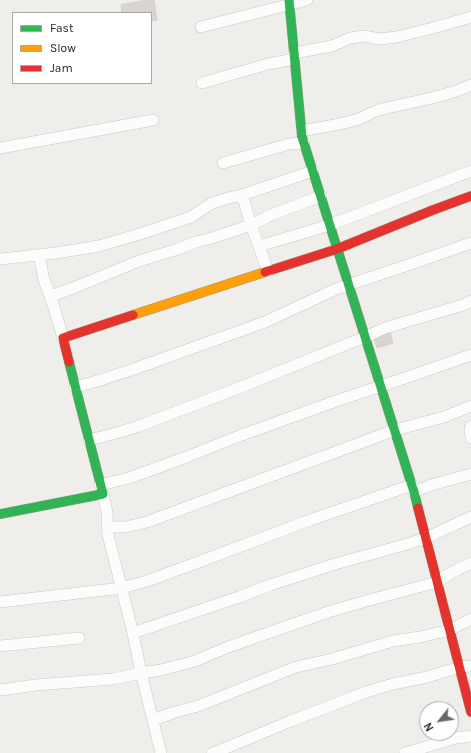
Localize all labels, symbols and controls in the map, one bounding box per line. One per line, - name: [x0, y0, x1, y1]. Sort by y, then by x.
- legend: [12, 12, 152, 84]
- text: Fast: [50, 21, 73, 35]
- text: Slow: [50, 41, 76, 55]
- text: Jam: [50, 61, 73, 75]
- north arrow: [419, 701, 459, 741]
- text: N: [421, 720, 437, 733]

